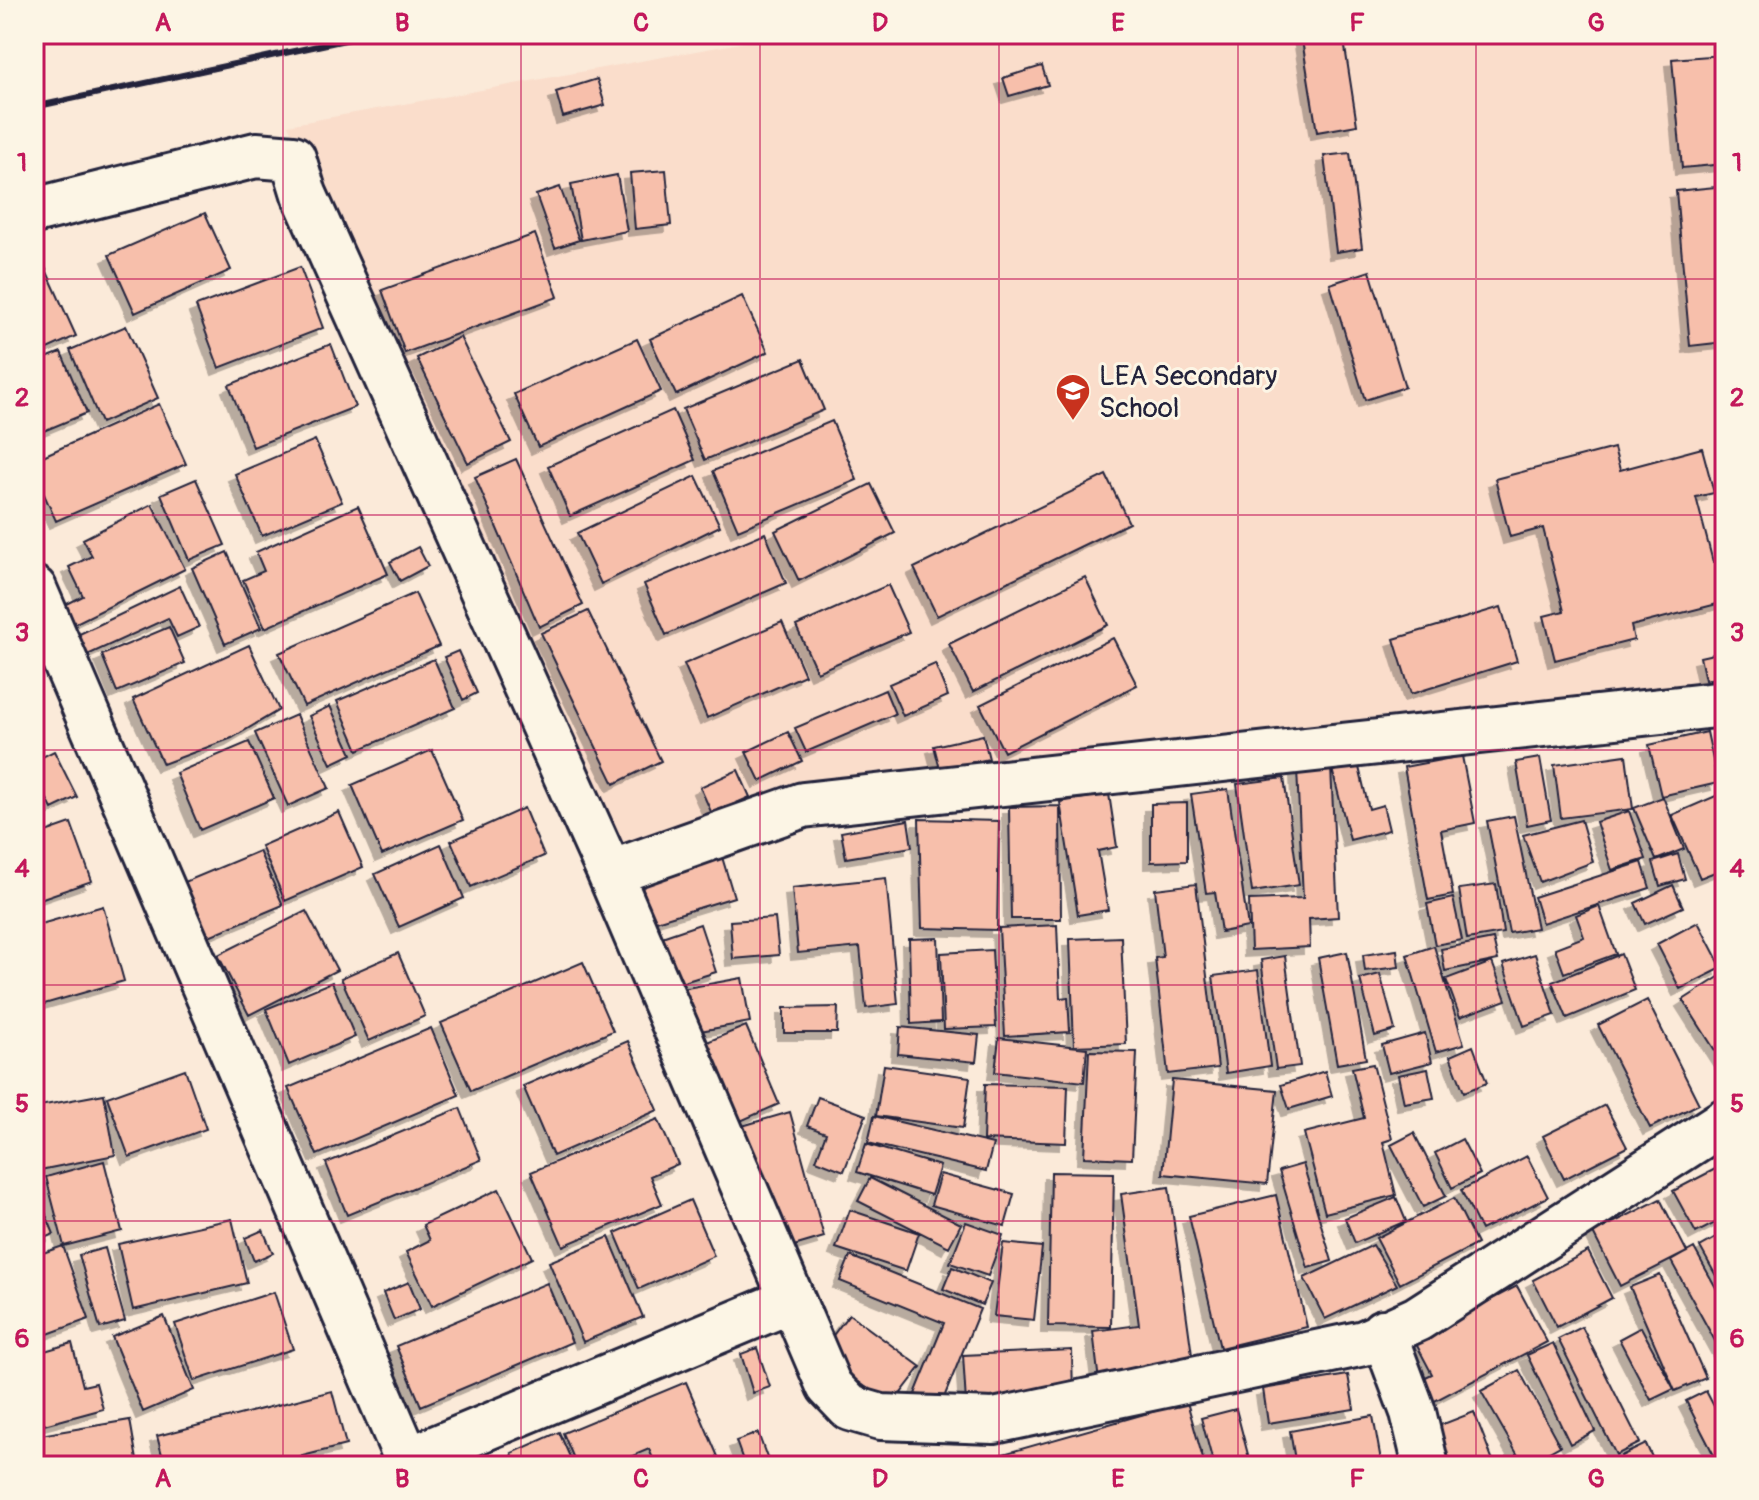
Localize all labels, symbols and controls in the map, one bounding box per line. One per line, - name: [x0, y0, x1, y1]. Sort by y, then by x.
- text: A: [155, 7, 172, 39]
- text: B: [395, 7, 409, 39]
- text: C: [633, 7, 649, 39]
- text: D: [872, 7, 888, 39]
- text: E: [1111, 7, 1125, 39]
- text: F: [1349, 7, 1365, 39]
- text: G: [1587, 7, 1605, 39]
- text: 1: [17, 147, 27, 179]
- text: 1: [1732, 147, 1742, 179]
- place label: LEA Secondary School: [1099, 359, 1277, 426]
- school or university icon: LEA Secondary School: [1054, 372, 1092, 422]
- text: 2: [15, 382, 29, 414]
- text: 2: [1730, 382, 1744, 414]
- text: 3: [15, 617, 29, 649]
- text: 3: [1730, 617, 1744, 649]
- text: 4: [14, 853, 30, 885]
- text: 4: [1729, 853, 1745, 885]
- text: 5: [15, 1088, 29, 1120]
- text: 5: [1730, 1088, 1744, 1120]
- text: 6: [14, 1323, 30, 1355]
- text: 6: [1729, 1323, 1745, 1355]
- text: A: [155, 1463, 172, 1495]
- text: B: [395, 1463, 409, 1495]
- text: C: [633, 1463, 649, 1495]
- text: D: [872, 1463, 888, 1495]
- text: E: [1111, 1463, 1125, 1495]
- text: F: [1349, 1463, 1365, 1495]
- text: G: [1587, 1463, 1605, 1495]

